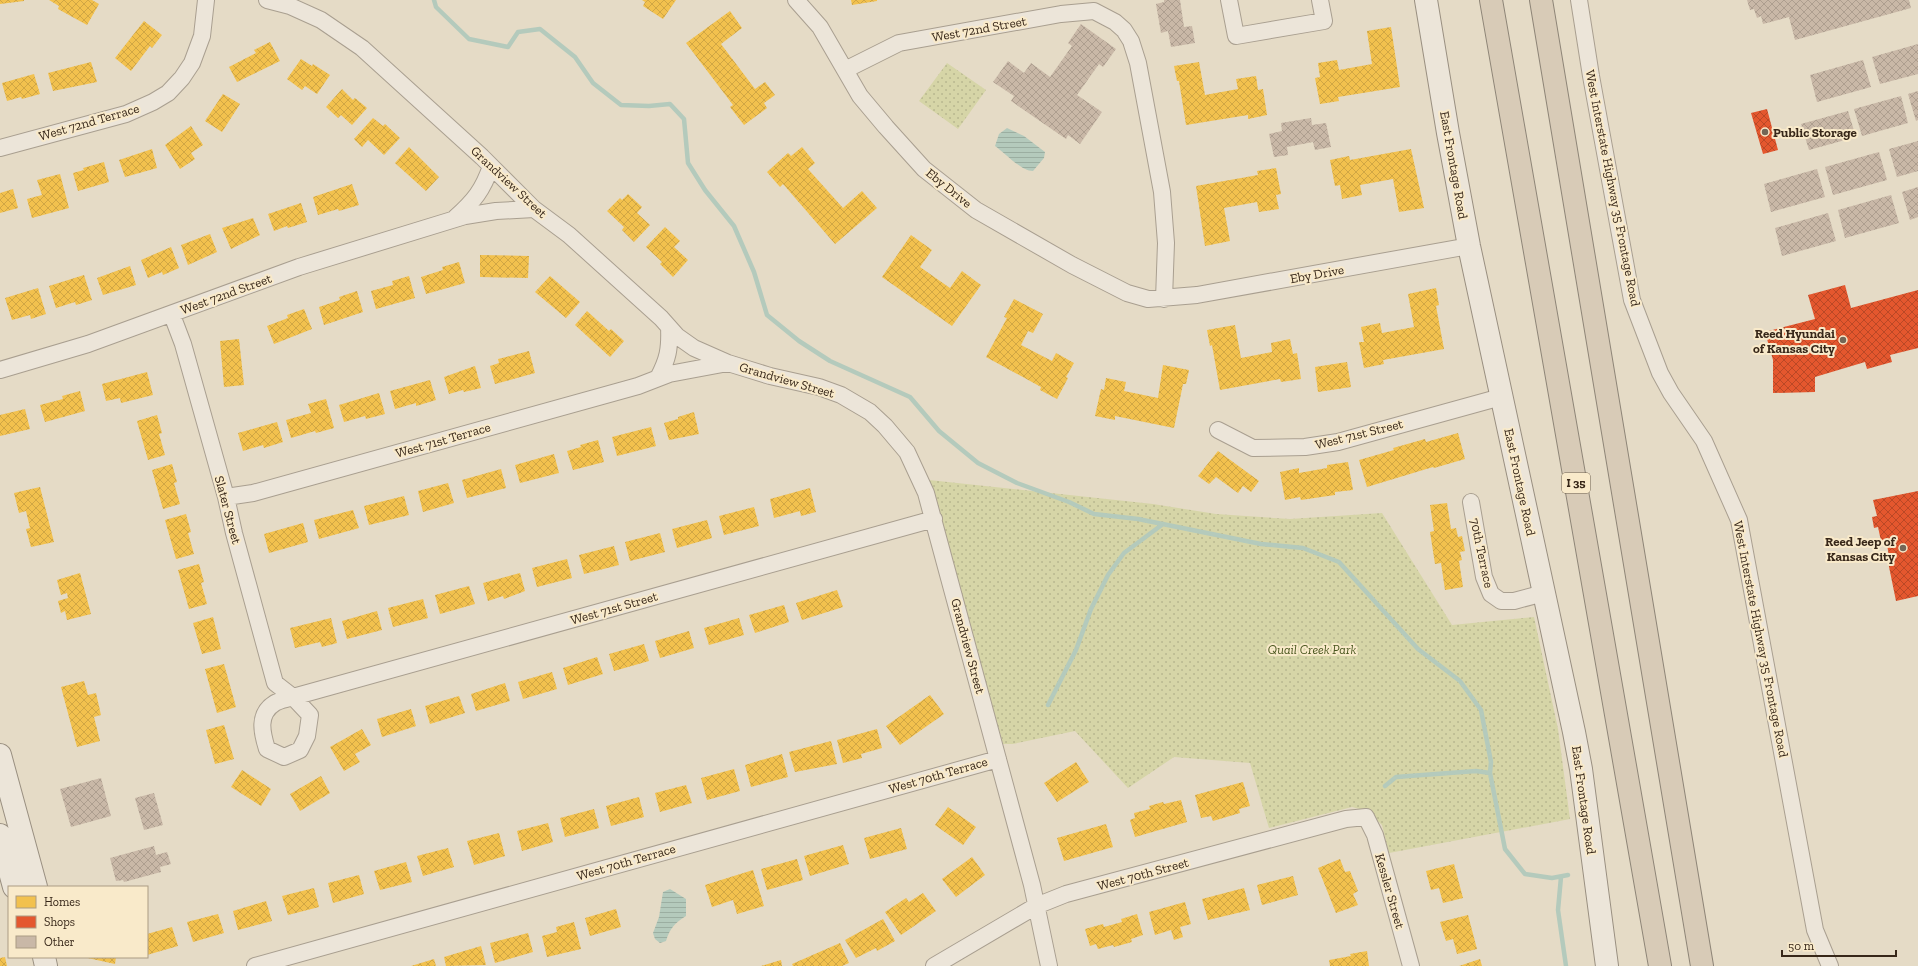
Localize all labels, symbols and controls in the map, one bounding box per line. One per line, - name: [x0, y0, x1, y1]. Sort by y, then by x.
- street label: West 72nd Street: [931, 13, 1028, 45]
- street label: West Interstate Highway 35 Frontage Road: [1583, 68, 1643, 308]
- street label: West 72nd Terrace: [37, 100, 141, 144]
- street label: East Frontage Road: [1437, 110, 1471, 220]
- place label: Public Storage: [1773, 125, 1858, 140]
- marker: Public Storage: [1760, 127, 1770, 137]
- street label: Grandview Street: [468, 143, 550, 221]
- street label: Eby Drive: [923, 165, 975, 211]
- street label: Eby Drive: [1289, 262, 1345, 286]
- street label: West 72nd Street: [178, 271, 274, 317]
- place label: Reed Hyundai of Kansas City: [1753, 326, 1835, 356]
- marker: Reed Hyundai of Kansas City: [1838, 335, 1848, 345]
- street label: Grandview Street: [738, 359, 836, 401]
- street label: West 71st Street: [1314, 416, 1405, 452]
- street label: West 71st Terrace: [394, 419, 492, 461]
- street label: East Frontage Road: [1501, 427, 1539, 537]
- road number: I 35: [1562, 473, 1590, 493]
- street label: Slater Street: [212, 474, 244, 546]
- street label: 70th Terrace: [1467, 517, 1497, 589]
- street label: West Interstate Highway 35 Frontage Road: [1731, 519, 1791, 759]
- place label: Reed Jeep of Kansas City: [1825, 534, 1897, 564]
- marker: Reed Jeep of Kansas City: [1898, 543, 1908, 553]
- street label: West 71st Street: [569, 588, 659, 628]
- street label: Grandview Street: [948, 597, 988, 696]
- park label: Quail Creek Park: [1268, 642, 1356, 657]
- street label: East Frontage Road: [1569, 745, 1599, 855]
- street label: West 70th Terrace: [887, 754, 989, 796]
- street label: West 70th Terrace: [575, 841, 677, 883]
- street label: Kessler Street: [1372, 852, 1408, 931]
- street label: West 70th Street: [1096, 855, 1190, 893]
- legend: [8, 886, 148, 958]
- text: Homes: [44, 895, 80, 909]
- text: Shops: [44, 915, 75, 929]
- scale bar: [1782, 932, 1896, 958]
- text: Other: [44, 935, 75, 949]
- text: 50 m: [1788, 939, 1815, 953]

